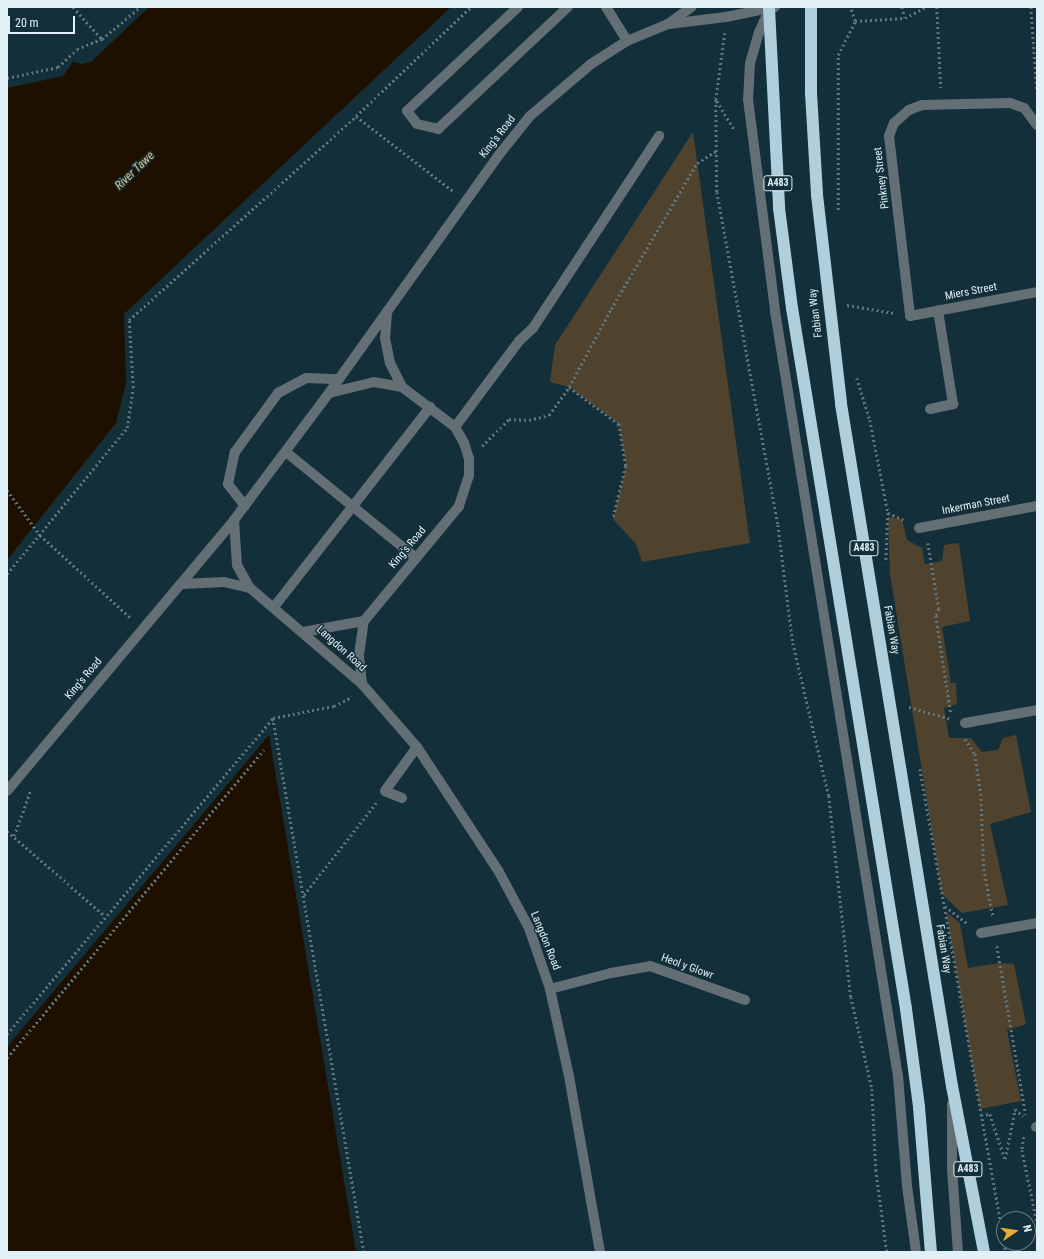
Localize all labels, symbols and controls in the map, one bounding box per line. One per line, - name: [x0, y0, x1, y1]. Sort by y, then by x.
- scale bar: [10, 8, 77, 34]
- text: 20 m: [15, 16, 39, 30]
- street label: King's Road: [477, 113, 519, 161]
- street label: Pinkney Street: [872, 146, 892, 210]
- water label: River Tawe: [112, 149, 158, 193]
- road number: A483: [763, 175, 793, 191]
- street label: Miers Street: [944, 280, 998, 304]
- street label: Fabian Way: [806, 288, 826, 338]
- street label: Inkerman Street: [941, 492, 1011, 518]
- street label: King's Road: [387, 524, 429, 572]
- road number: A483: [849, 540, 879, 556]
- street label: Fabian Way: [880, 605, 902, 655]
- street label: Langdon Road: [313, 623, 369, 675]
- street label: King's Road: [63, 655, 105, 703]
- street label: Langdon Road: [527, 910, 563, 972]
- street label: Fabian Way: [933, 924, 953, 974]
- street label: Heol y Glowr: [659, 951, 715, 983]
- road number: A483: [953, 1161, 983, 1177]
- north arrow: [996, 1211, 1036, 1251]
- text: N: [1020, 1224, 1034, 1233]

